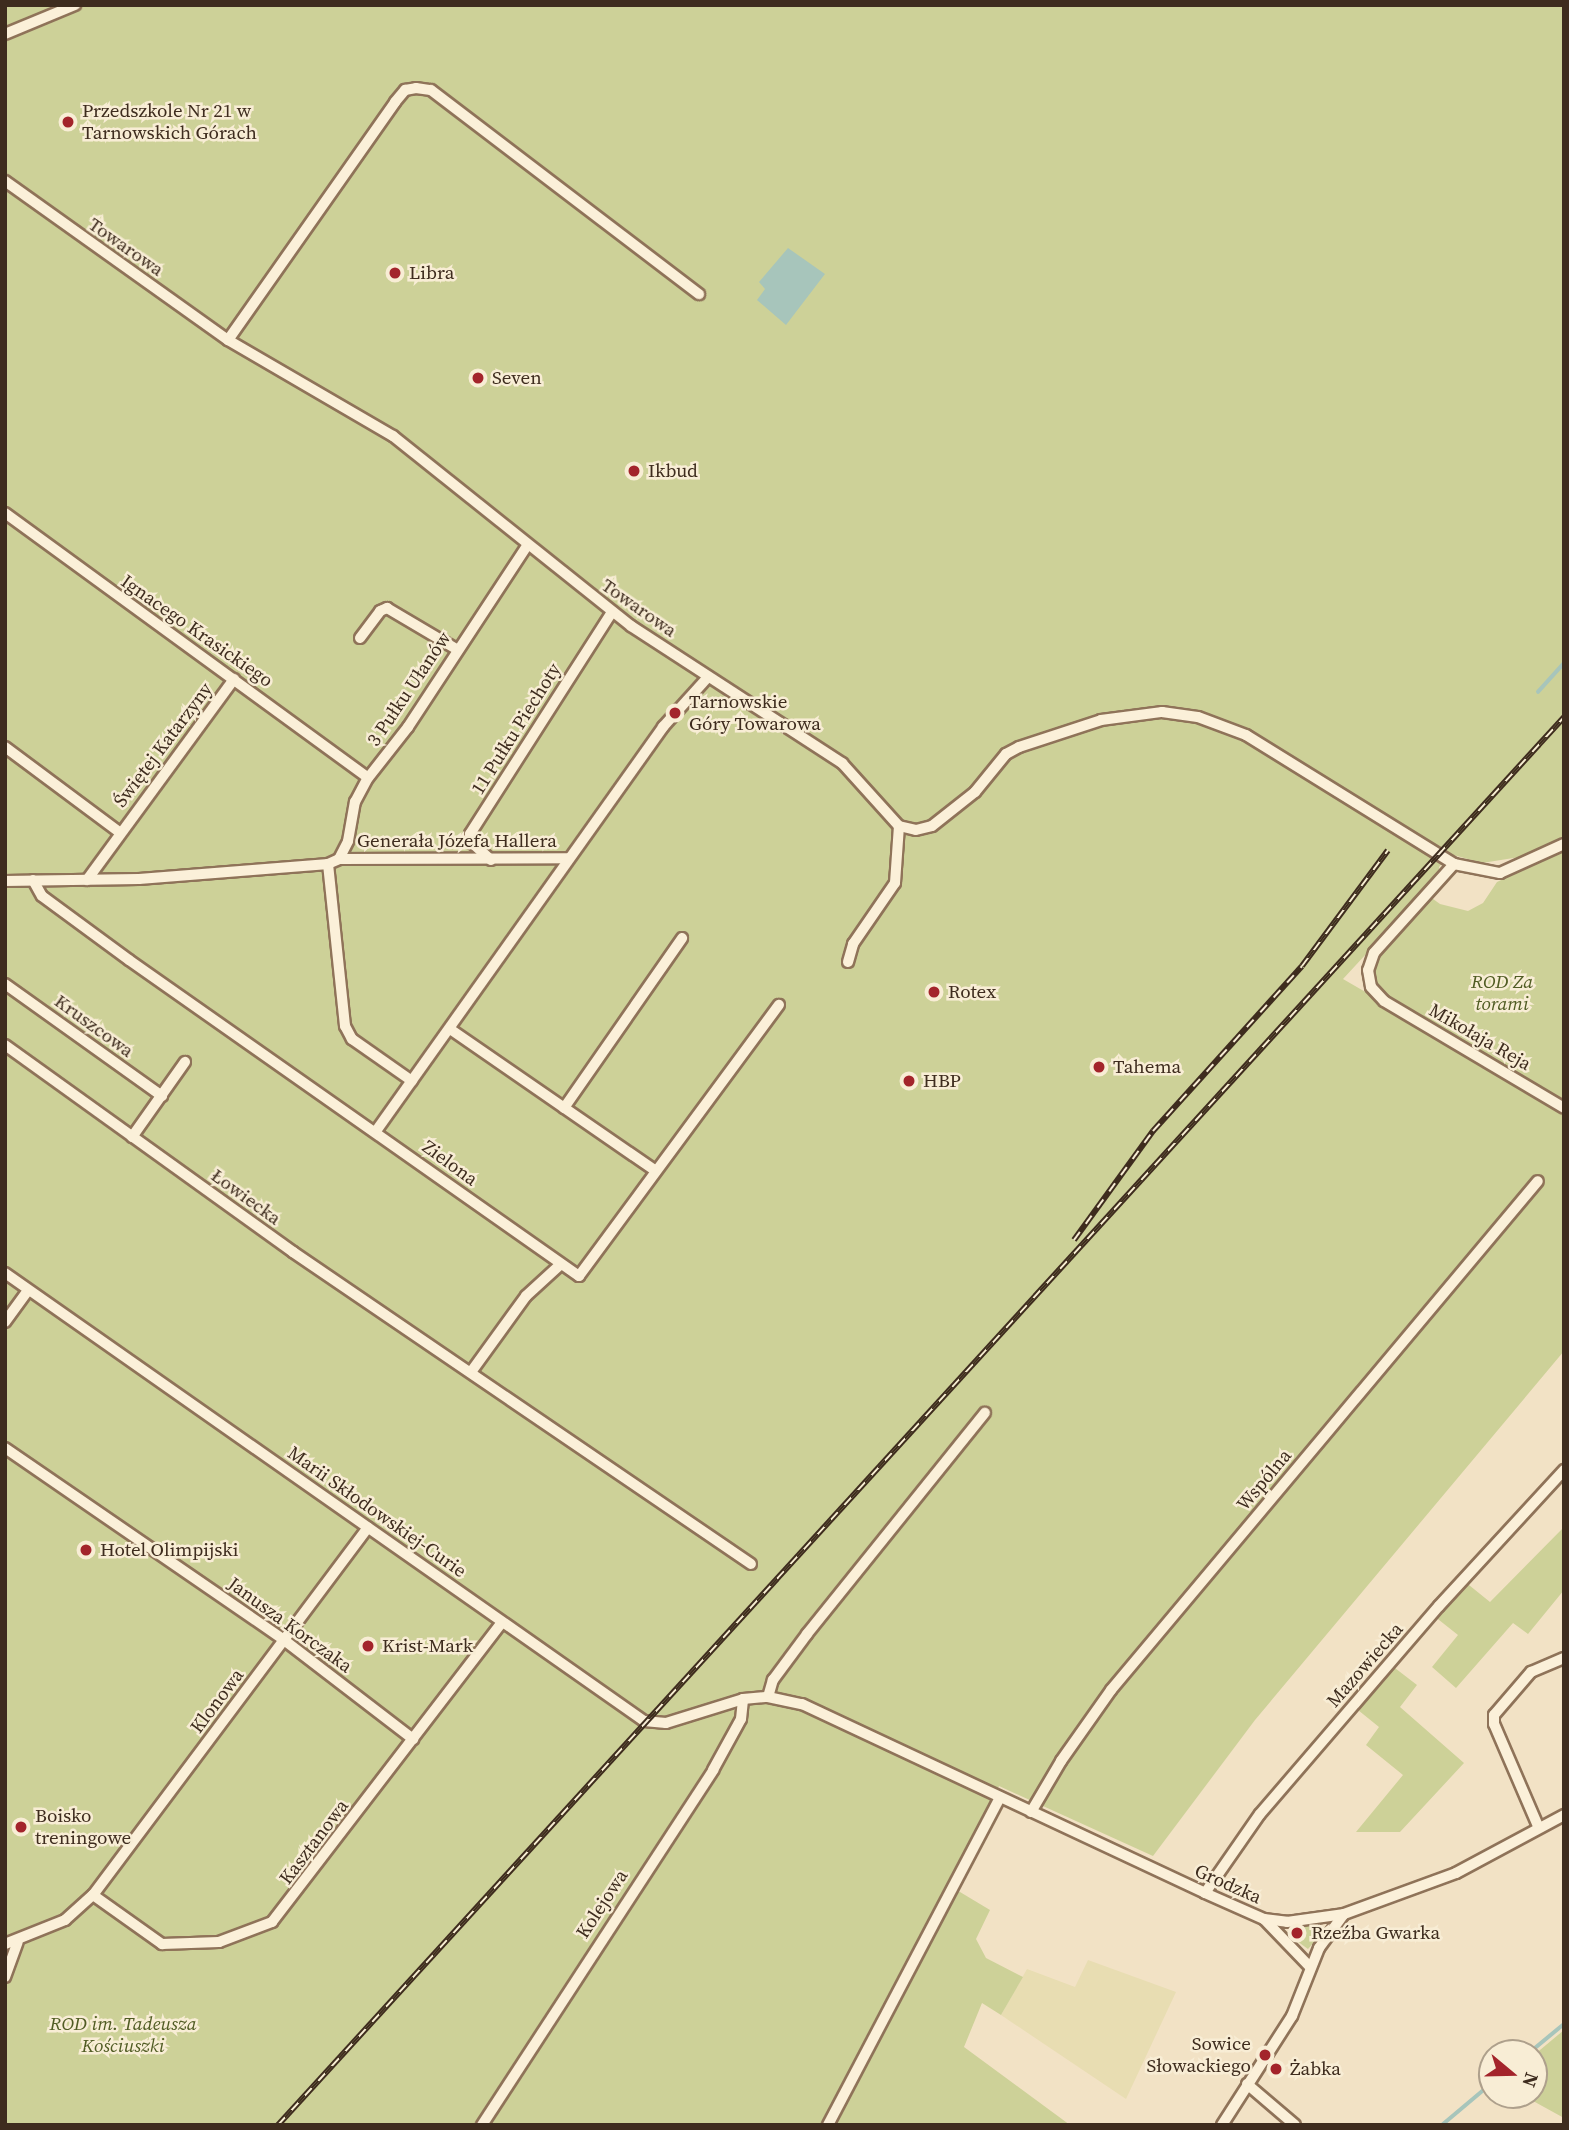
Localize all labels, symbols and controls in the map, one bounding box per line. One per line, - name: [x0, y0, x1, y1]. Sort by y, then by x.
- place label: Przedszkole Nr 21 w Tarnowskich Górach: [82, 100, 257, 144]
- marker: Przedszkole Nr 21 w Tarnowskich Górach: [60, 114, 76, 130]
- street label: Towarowa: [84, 213, 168, 281]
- place label: Libra: [409, 262, 454, 284]
- marker: Libra: [387, 265, 403, 281]
- place label: Seven: [492, 367, 542, 389]
- marker: Seven: [470, 370, 486, 386]
- place label: Ikbud: [648, 460, 698, 482]
- marker: Ikbud: [626, 463, 642, 479]
- street label: Ignacego Krasickiego: [117, 570, 277, 692]
- street label: Towarowa: [597, 574, 681, 642]
- street label: 3 Pułku Ułanów: [362, 627, 456, 751]
- street label: 11 Pułku Piechoty: [466, 659, 566, 799]
- street label: Świętej Katarzyny: [109, 678, 217, 812]
- place label: Tarnowskie Góry Towarowa: [689, 691, 821, 735]
- marker: Tarnowskie Góry Towarowa: [667, 705, 683, 721]
- street label: Generała Józefa Hallera: [357, 830, 557, 852]
- park label: ROD Za torami: [1471, 971, 1533, 1015]
- place label: Rotex: [948, 981, 996, 1003]
- marker: Rotex: [926, 984, 942, 1000]
- street label: Kruszcowa: [50, 990, 138, 1062]
- street label: Mikołaja Reja: [1425, 999, 1535, 1075]
- place label: Tahema: [1113, 1056, 1181, 1078]
- marker: Tahema: [1091, 1059, 1107, 1075]
- place label: HBP: [923, 1070, 961, 1092]
- marker: HBP: [901, 1073, 917, 1089]
- street label: Zielona: [418, 1135, 482, 1191]
- street label: Łowiecka: [207, 1164, 285, 1230]
- street label: Marii Skłodowskiej-Curie: [283, 1442, 471, 1582]
- street label: Wspólna: [1232, 1445, 1296, 1515]
- place label: Hotel Olimpijski: [100, 1539, 238, 1561]
- marker: Hotel Olimpijski: [78, 1542, 94, 1558]
- street label: Janusza Korczaka: [223, 1572, 357, 1678]
- street label: Mazowiecka: [1322, 1618, 1408, 1712]
- place label: Krist-Mark: [382, 1635, 473, 1657]
- marker: Krist-Mark: [360, 1638, 376, 1654]
- street label: Klonowa: [185, 1664, 249, 1738]
- street label: Kasztanowa: [275, 1795, 353, 1889]
- place label: Boisko treningowe: [35, 1805, 131, 1849]
- marker: Boisko treningowe: [13, 1819, 29, 1835]
- street label: Grodzka: [1191, 1859, 1265, 1909]
- street label: Kolejowa: [571, 1865, 633, 1943]
- place label: Rzeźba Gwarka: [1311, 1922, 1440, 1944]
- marker: Rzeźba Gwarka: [1289, 1925, 1305, 1941]
- park label: ROD im. Tadeusza Kościuszki: [49, 2013, 197, 2057]
- place label: Sowice Słowackiego: [1147, 2033, 1251, 2077]
- north arrow: [1478, 2039, 1548, 2109]
- marker: Sowice Słowackiego: [1257, 2047, 1273, 2063]
- place label: Żabka: [1290, 2058, 1341, 2080]
- marker: Żabka: [1268, 2061, 1284, 2077]
- text: N: [1516, 2069, 1546, 2091]

